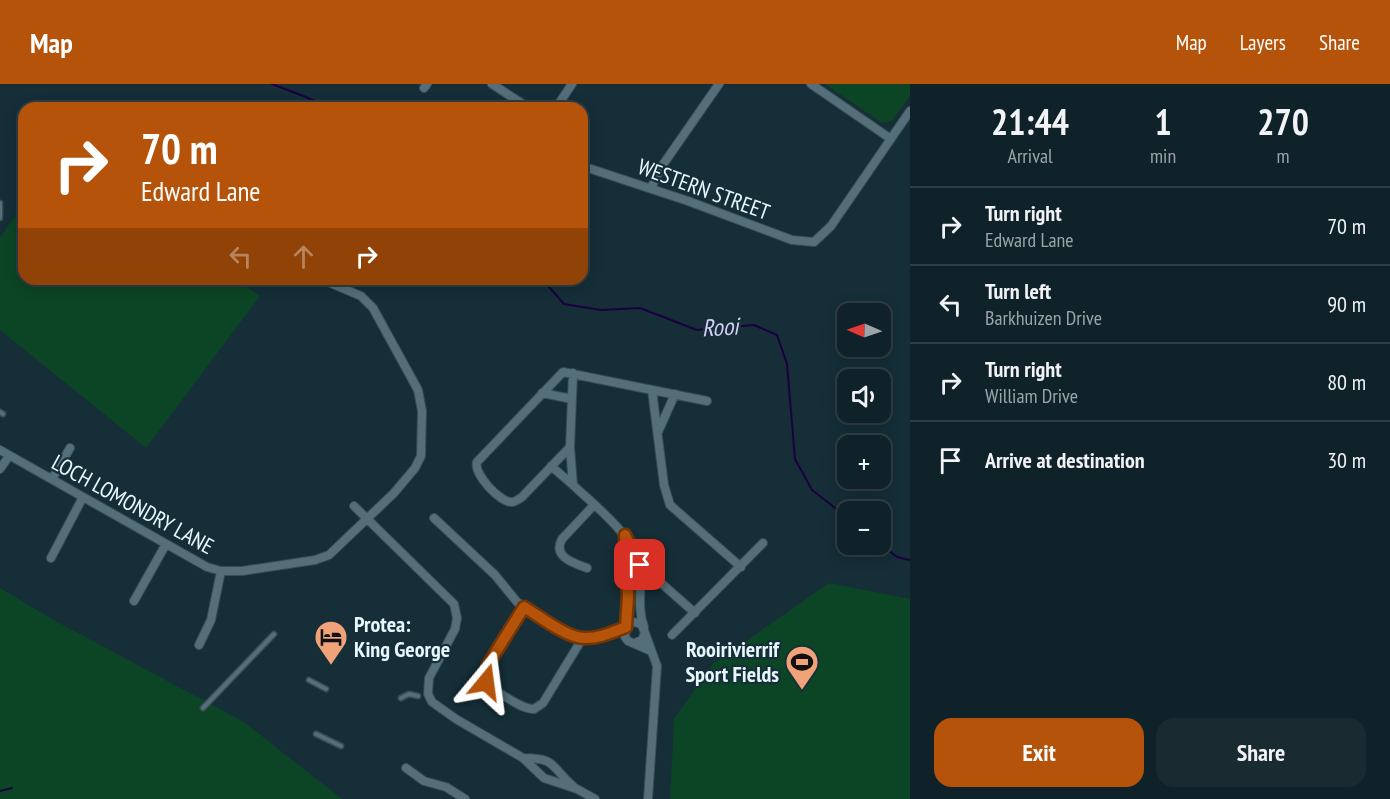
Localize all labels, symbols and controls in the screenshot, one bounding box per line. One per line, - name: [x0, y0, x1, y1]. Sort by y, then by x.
- text: Map: [30, 24, 73, 61]
- text: Map: [1176, 29, 1207, 56]
- text: Layers: [1240, 29, 1286, 56]
- text: Share: [1319, 29, 1360, 56]
- text: 21:44: [991, 98, 1069, 145]
- text: 1: [1154, 98, 1172, 145]
- text: 270: [1257, 98, 1309, 145]
- text: 70 m: [141, 121, 218, 176]
- icon: right: [42, 126, 120, 204]
- text: Arrival: [1007, 143, 1053, 169]
- text: min: [1150, 143, 1176, 169]
- text: m: [1277, 143, 1290, 169]
- street label: WESTERN STREET: [634, 152, 774, 226]
- text: Edward Lane: [141, 174, 260, 208]
- text: Turn right: [985, 199, 1062, 227]
- icon: right: [934, 210, 967, 243]
- text: 70 m: [1327, 212, 1366, 240]
- text: Edward Lane: [985, 227, 1073, 253]
- icon: left: [224, 240, 257, 273]
- icon: ahead: [287, 240, 320, 273]
- icon: right: [350, 240, 383, 273]
- text: Turn left: [985, 277, 1051, 305]
- icon: left: [934, 288, 967, 321]
- text: 90 m: [1327, 290, 1366, 318]
- north arrow: [837, 303, 891, 357]
- map controls: [837, 303, 891, 555]
- text: Barkhuizen Drive: [985, 305, 1102, 331]
- water label: Rooi: [701, 310, 742, 343]
- text: Turn right: [985, 355, 1062, 383]
- icon: right: [934, 366, 967, 399]
- text: 80 m: [1327, 368, 1366, 396]
- button: sound: [837, 369, 891, 423]
- text: William Drive: [985, 383, 1078, 409]
- button: +: [837, 435, 891, 489]
- icon: arrive: [934, 444, 967, 477]
- text: Arrive at destination: [985, 446, 1145, 474]
- text: 30 m: [1327, 446, 1366, 474]
- street label: LOCH LOMONDRY LANE: [47, 448, 219, 560]
- button: −: [837, 501, 891, 555]
- pin: [614, 539, 665, 590]
- icon: arrive: [623, 548, 656, 581]
- place label: Protea: King George: [354, 610, 450, 663]
- hotel icon: Protea: King George: [313, 619, 349, 666]
- place label: Rooirivierrif Sport Fields: [685, 635, 780, 688]
- sports icon: Rooirivierrif Sport Fields: [784, 644, 820, 691]
- position arrow: [454, 650, 518, 714]
- button: Exit: [934, 718, 1144, 787]
- button: Share: [1156, 718, 1366, 787]

